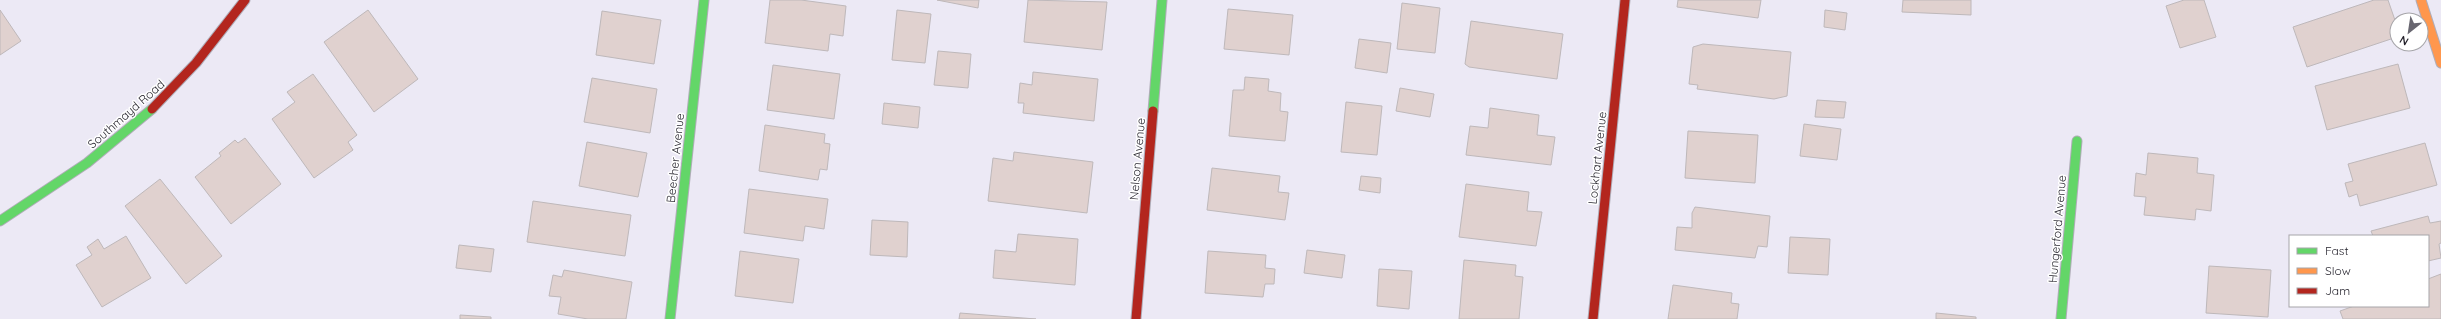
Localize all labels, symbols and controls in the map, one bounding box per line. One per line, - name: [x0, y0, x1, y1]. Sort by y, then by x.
- north arrow: [2389, 12, 2429, 52]
- text: N: [2397, 33, 2411, 49]
- street label: Southmayd Road: [84, 77, 168, 151]
- street label: Lockhart Avenue: [1585, 111, 1609, 205]
- street label: Beecher Avenue: [663, 112, 687, 204]
- street label: Nelson Avenue: [1126, 117, 1148, 201]
- street label: Hungerford Avenue: [2045, 174, 2069, 284]
- legend: [2289, 235, 2429, 307]
- text: Fast: [2325, 243, 2349, 258]
- text: Slow: [2325, 263, 2351, 278]
- text: Jam: [2325, 283, 2350, 298]

